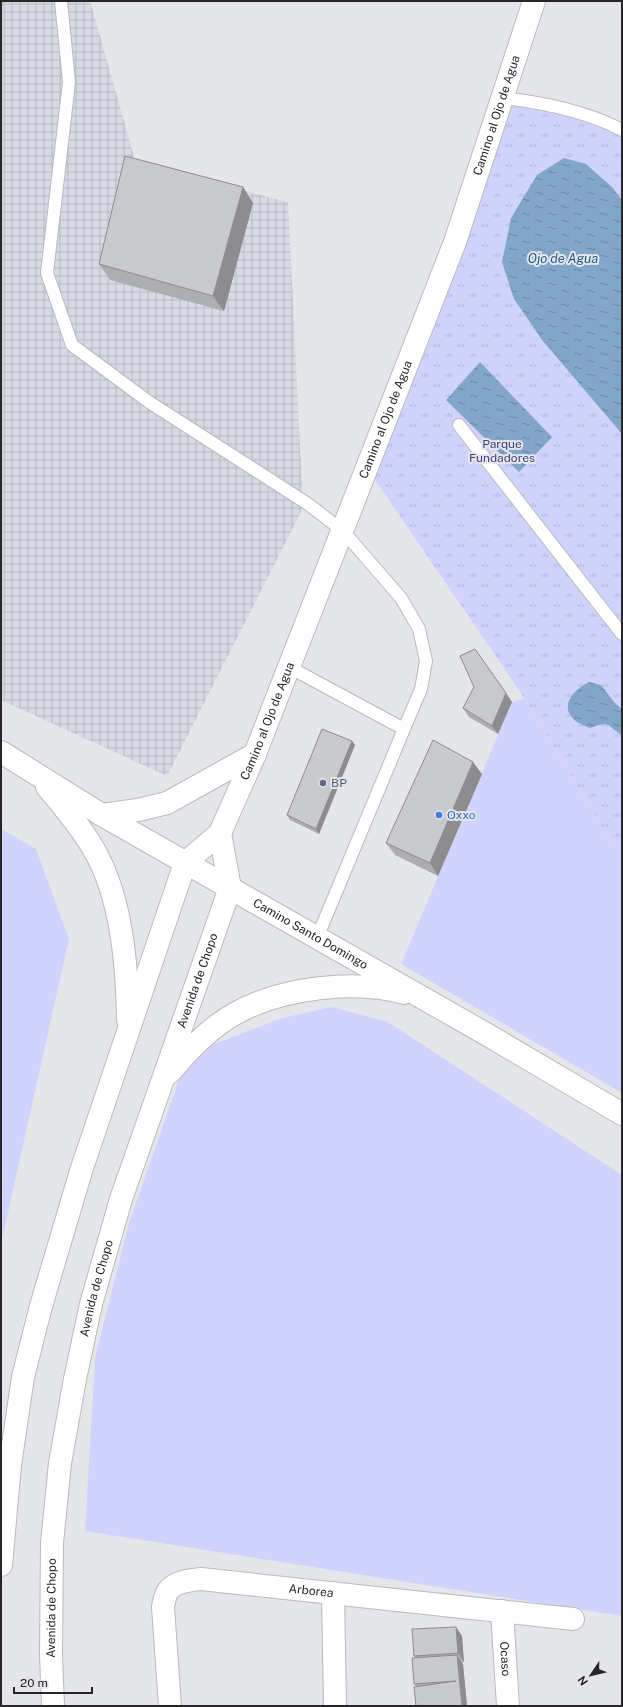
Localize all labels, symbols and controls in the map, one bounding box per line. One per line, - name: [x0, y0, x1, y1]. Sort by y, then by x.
- street label: Camino al Ojo de Agua: [470, 53, 523, 177]
- water label: Ojo de Agua: [528, 251, 598, 266]
- street label: Camino al Ojo de Agua: [356, 359, 415, 481]
- park label: Parque Fundadores: [469, 437, 535, 465]
- street label: Camino al Ojo de Agua: [237, 660, 297, 782]
- place label: BP: [331, 776, 347, 790]
- marker: BP: [318, 778, 328, 788]
- place label: Oxxo: [447, 808, 476, 822]
- marker: Oxxo: [434, 810, 444, 820]
- street label: Camino Santo Domingo: [251, 896, 371, 972]
- street label: Avenida de Chopo: [174, 931, 221, 1030]
- street label: Avenida de Chopo: [77, 1238, 116, 1338]
- street label: Avenida de Chopo: [44, 1558, 59, 1658]
- street label: Arborea: [288, 1581, 334, 1600]
- street label: Ocaso: [497, 1641, 513, 1677]
- north arrow: [571, 1655, 611, 1695]
- scale bar: [14, 1669, 92, 1695]
- text: N: [575, 1674, 590, 1688]
- text: 20 m: [20, 1676, 48, 1690]

